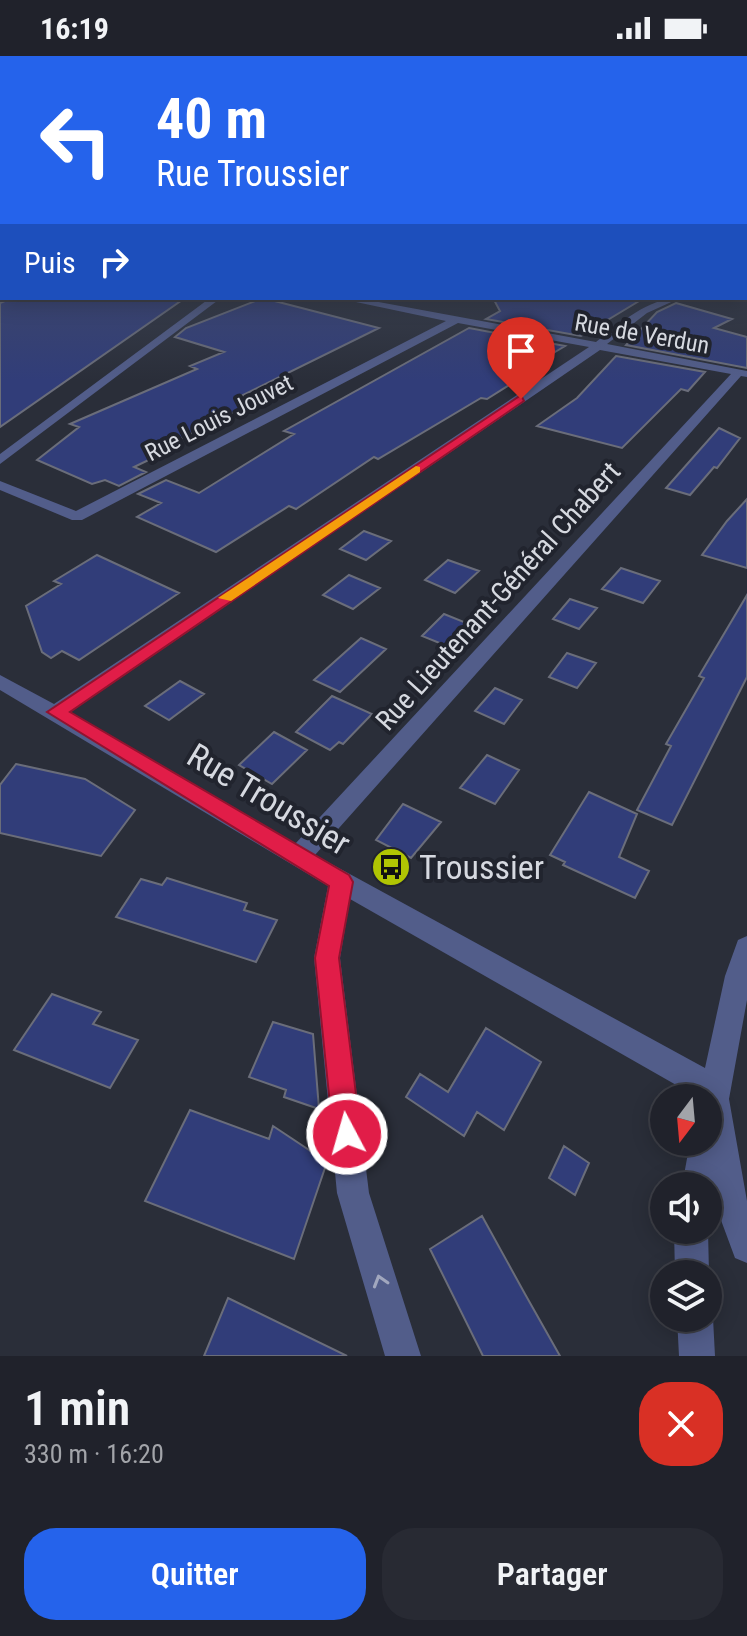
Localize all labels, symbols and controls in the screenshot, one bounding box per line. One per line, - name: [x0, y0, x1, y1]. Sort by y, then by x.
- text: 16:19: [40, 11, 109, 46]
- text: 40 m: [156, 86, 267, 152]
- icon: left: [24, 88, 128, 192]
- text: Rue Troussier: [156, 153, 349, 195]
- icon: right: [92, 240, 136, 284]
- text: Puis: [24, 245, 76, 280]
- street label: Rue de Verdun: [573, 308, 711, 360]
- pin: [487, 317, 555, 399]
- icon: arrive: [499, 329, 543, 373]
- street label: Rue Louis Jouvet: [141, 369, 297, 467]
- street label: Rue Lieutenant-Général Chabert: [369, 455, 627, 737]
- street label: Rue Troussier: [180, 735, 358, 863]
- bus stop icon: Troussier: [370, 846, 412, 888]
- place label: Troussier: [419, 847, 544, 887]
- north arrow: [650, 1084, 722, 1156]
- map controls: [650, 1084, 722, 1332]
- position arrow: [305, 1092, 389, 1176]
- button: sound: [650, 1172, 722, 1244]
- button: layers: [650, 1260, 722, 1332]
- one-way arrow: [373, 1275, 389, 1289]
- text: 1 min: [24, 1380, 130, 1437]
- button: close: [639, 1382, 723, 1466]
- text: 330 m · 16:20: [24, 1439, 164, 1469]
- button: Quitter: [24, 1528, 366, 1620]
- button: Partager: [382, 1528, 723, 1620]

